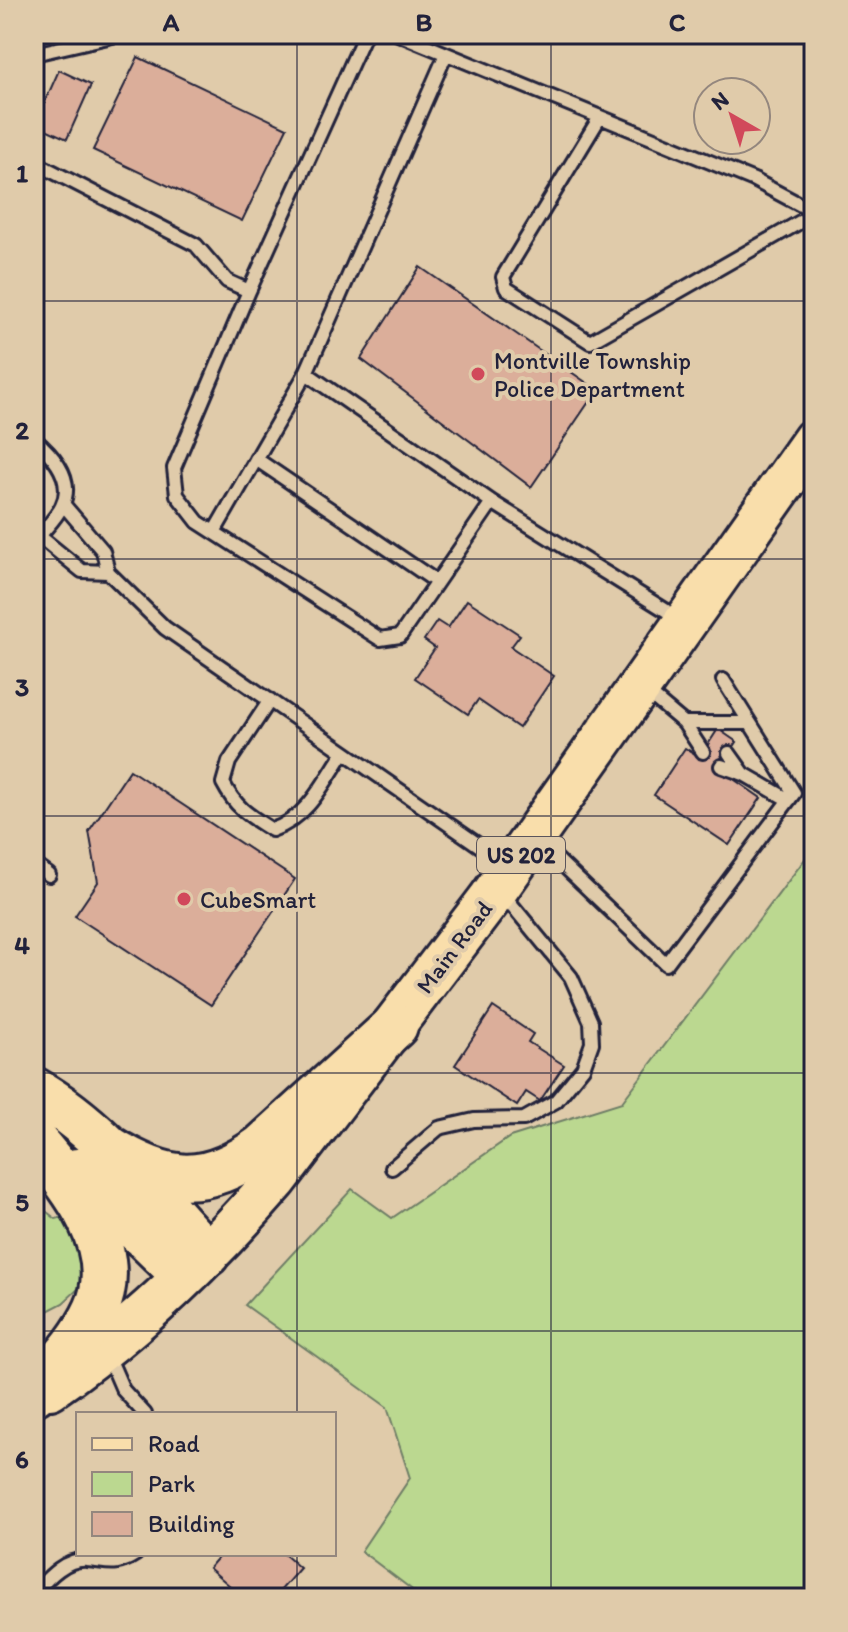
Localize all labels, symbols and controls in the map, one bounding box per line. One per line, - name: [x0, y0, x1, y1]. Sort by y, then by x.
- text: A: [162, 6, 180, 38]
- text: B: [416, 6, 433, 38]
- text: C: [669, 6, 686, 38]
- north arrow: [692, 76, 772, 156]
- text: N: [705, 86, 734, 116]
- text: 1: [16, 157, 28, 189]
- place label: Montville Township Police Department: [494, 346, 691, 403]
- marker: Montville Township Police Department: [469, 365, 487, 383]
- text: 2: [15, 414, 29, 446]
- text: 3: [15, 671, 29, 703]
- road number: US 202: [477, 837, 565, 873]
- place label: CubeSmart: [200, 885, 316, 914]
- marker: CubeSmart: [175, 890, 193, 908]
- street label: Main Road: [410, 895, 498, 999]
- text: 4: [14, 929, 30, 961]
- text: 5: [15, 1186, 29, 1218]
- legend: [76, 1412, 336, 1556]
- text: Road: [148, 1429, 200, 1458]
- text: 6: [15, 1443, 29, 1475]
- text: Park: [148, 1469, 195, 1498]
- text: Building: [148, 1509, 235, 1538]

